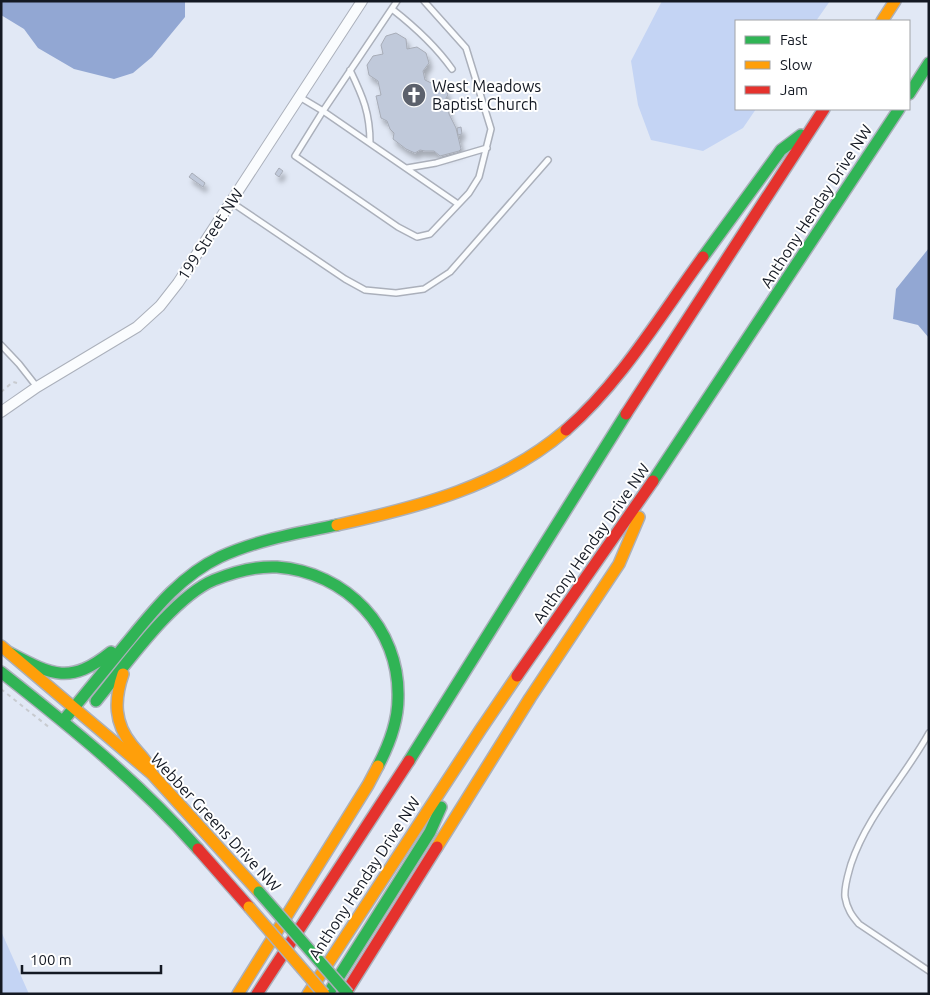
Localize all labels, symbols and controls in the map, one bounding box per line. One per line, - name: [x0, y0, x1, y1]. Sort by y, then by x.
- legend: [735, 20, 910, 110]
- text: Fast: [780, 31, 808, 48]
- text: Slow: [780, 56, 813, 73]
- place label: West Meadows Baptist Church: [432, 77, 541, 113]
- text: Jam: [780, 81, 808, 98]
- church icon: West Meadows Baptist Church: [401, 82, 427, 108]
- street label: Anthony Henday Drive NW: [757, 121, 876, 291]
- street label: 199 Street NW: [174, 185, 246, 283]
- street label: Anthony Henday Drive NW: [529, 460, 653, 626]
- street label: Webber Greens Drive NW: [147, 749, 285, 895]
- street label: Anthony Henday Drive NW: [305, 793, 424, 963]
- scale bar: [22, 942, 161, 974]
- text: 100 m: [30, 951, 72, 968]

